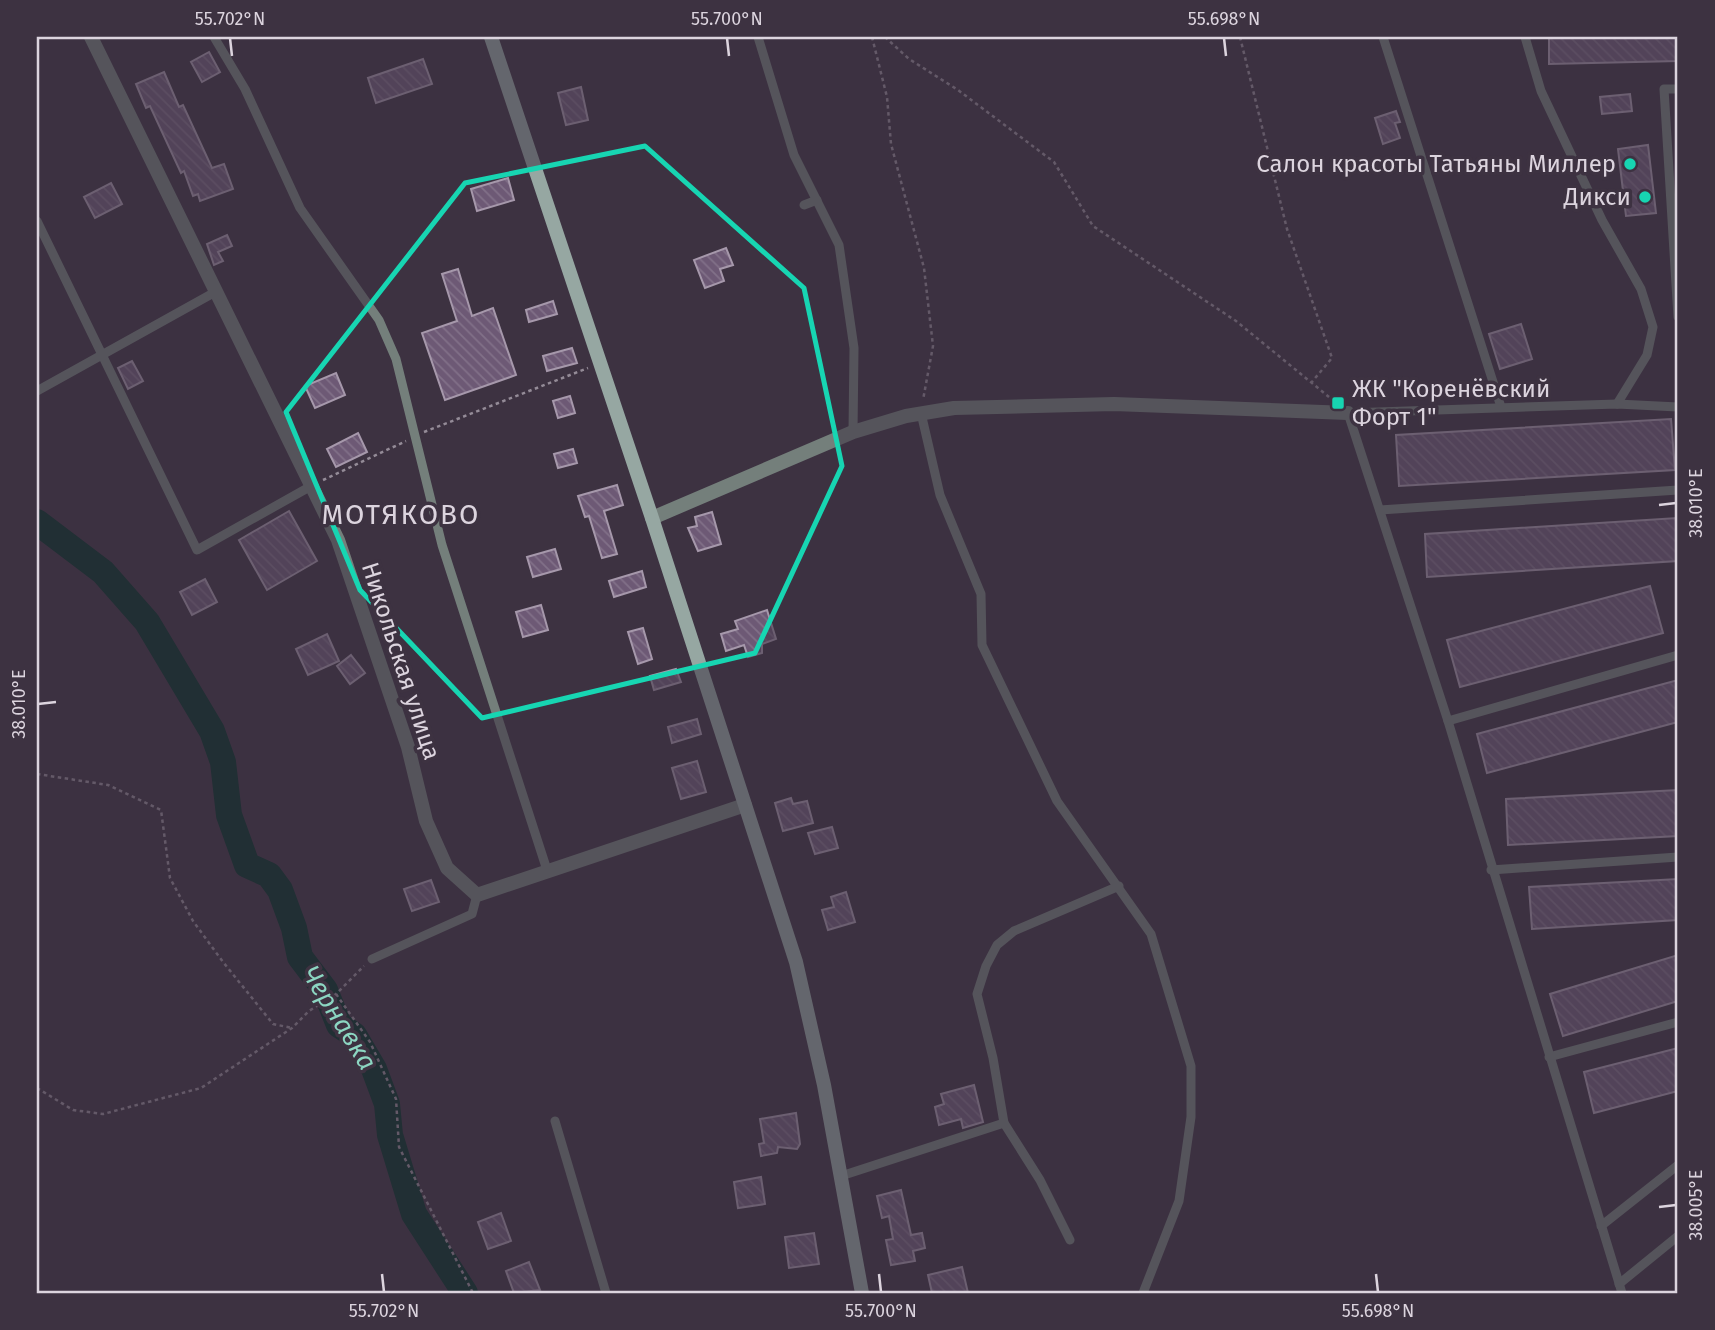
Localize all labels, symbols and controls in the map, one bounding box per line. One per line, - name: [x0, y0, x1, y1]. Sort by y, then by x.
- text: 55.702°N: [195, 8, 265, 30]
- text: 55.700°N: [691, 8, 763, 30]
- text: 55.698°N: [1188, 8, 1260, 30]
- place label: Салон красоты Татьяны Миллер: [1256, 150, 1616, 178]
- marker: Салон красоты Татьяны Миллер: [1622, 156, 1638, 172]
- place label: Дикси: [1563, 183, 1631, 211]
- marker: Дикси: [1637, 189, 1653, 205]
- place label: ЖК "Коренёвский Форт 1": [1352, 375, 1550, 431]
- marker: ЖК "Коренёвский Форт 1": [1330, 395, 1346, 411]
- text: 38.010°E: [1685, 468, 1707, 538]
- district label: МОТЯКОВО: [322, 498, 480, 531]
- street label: Никольская улица: [356, 559, 446, 763]
- text: 38.010°E: [8, 669, 30, 739]
- water label: Чернавка: [295, 960, 383, 1076]
- text: 38.005°E: [1685, 1170, 1707, 1240]
- text: 55.702°N: [349, 1300, 419, 1322]
- text: 55.700°N: [845, 1300, 917, 1322]
- text: 55.698°N: [1342, 1300, 1414, 1322]

